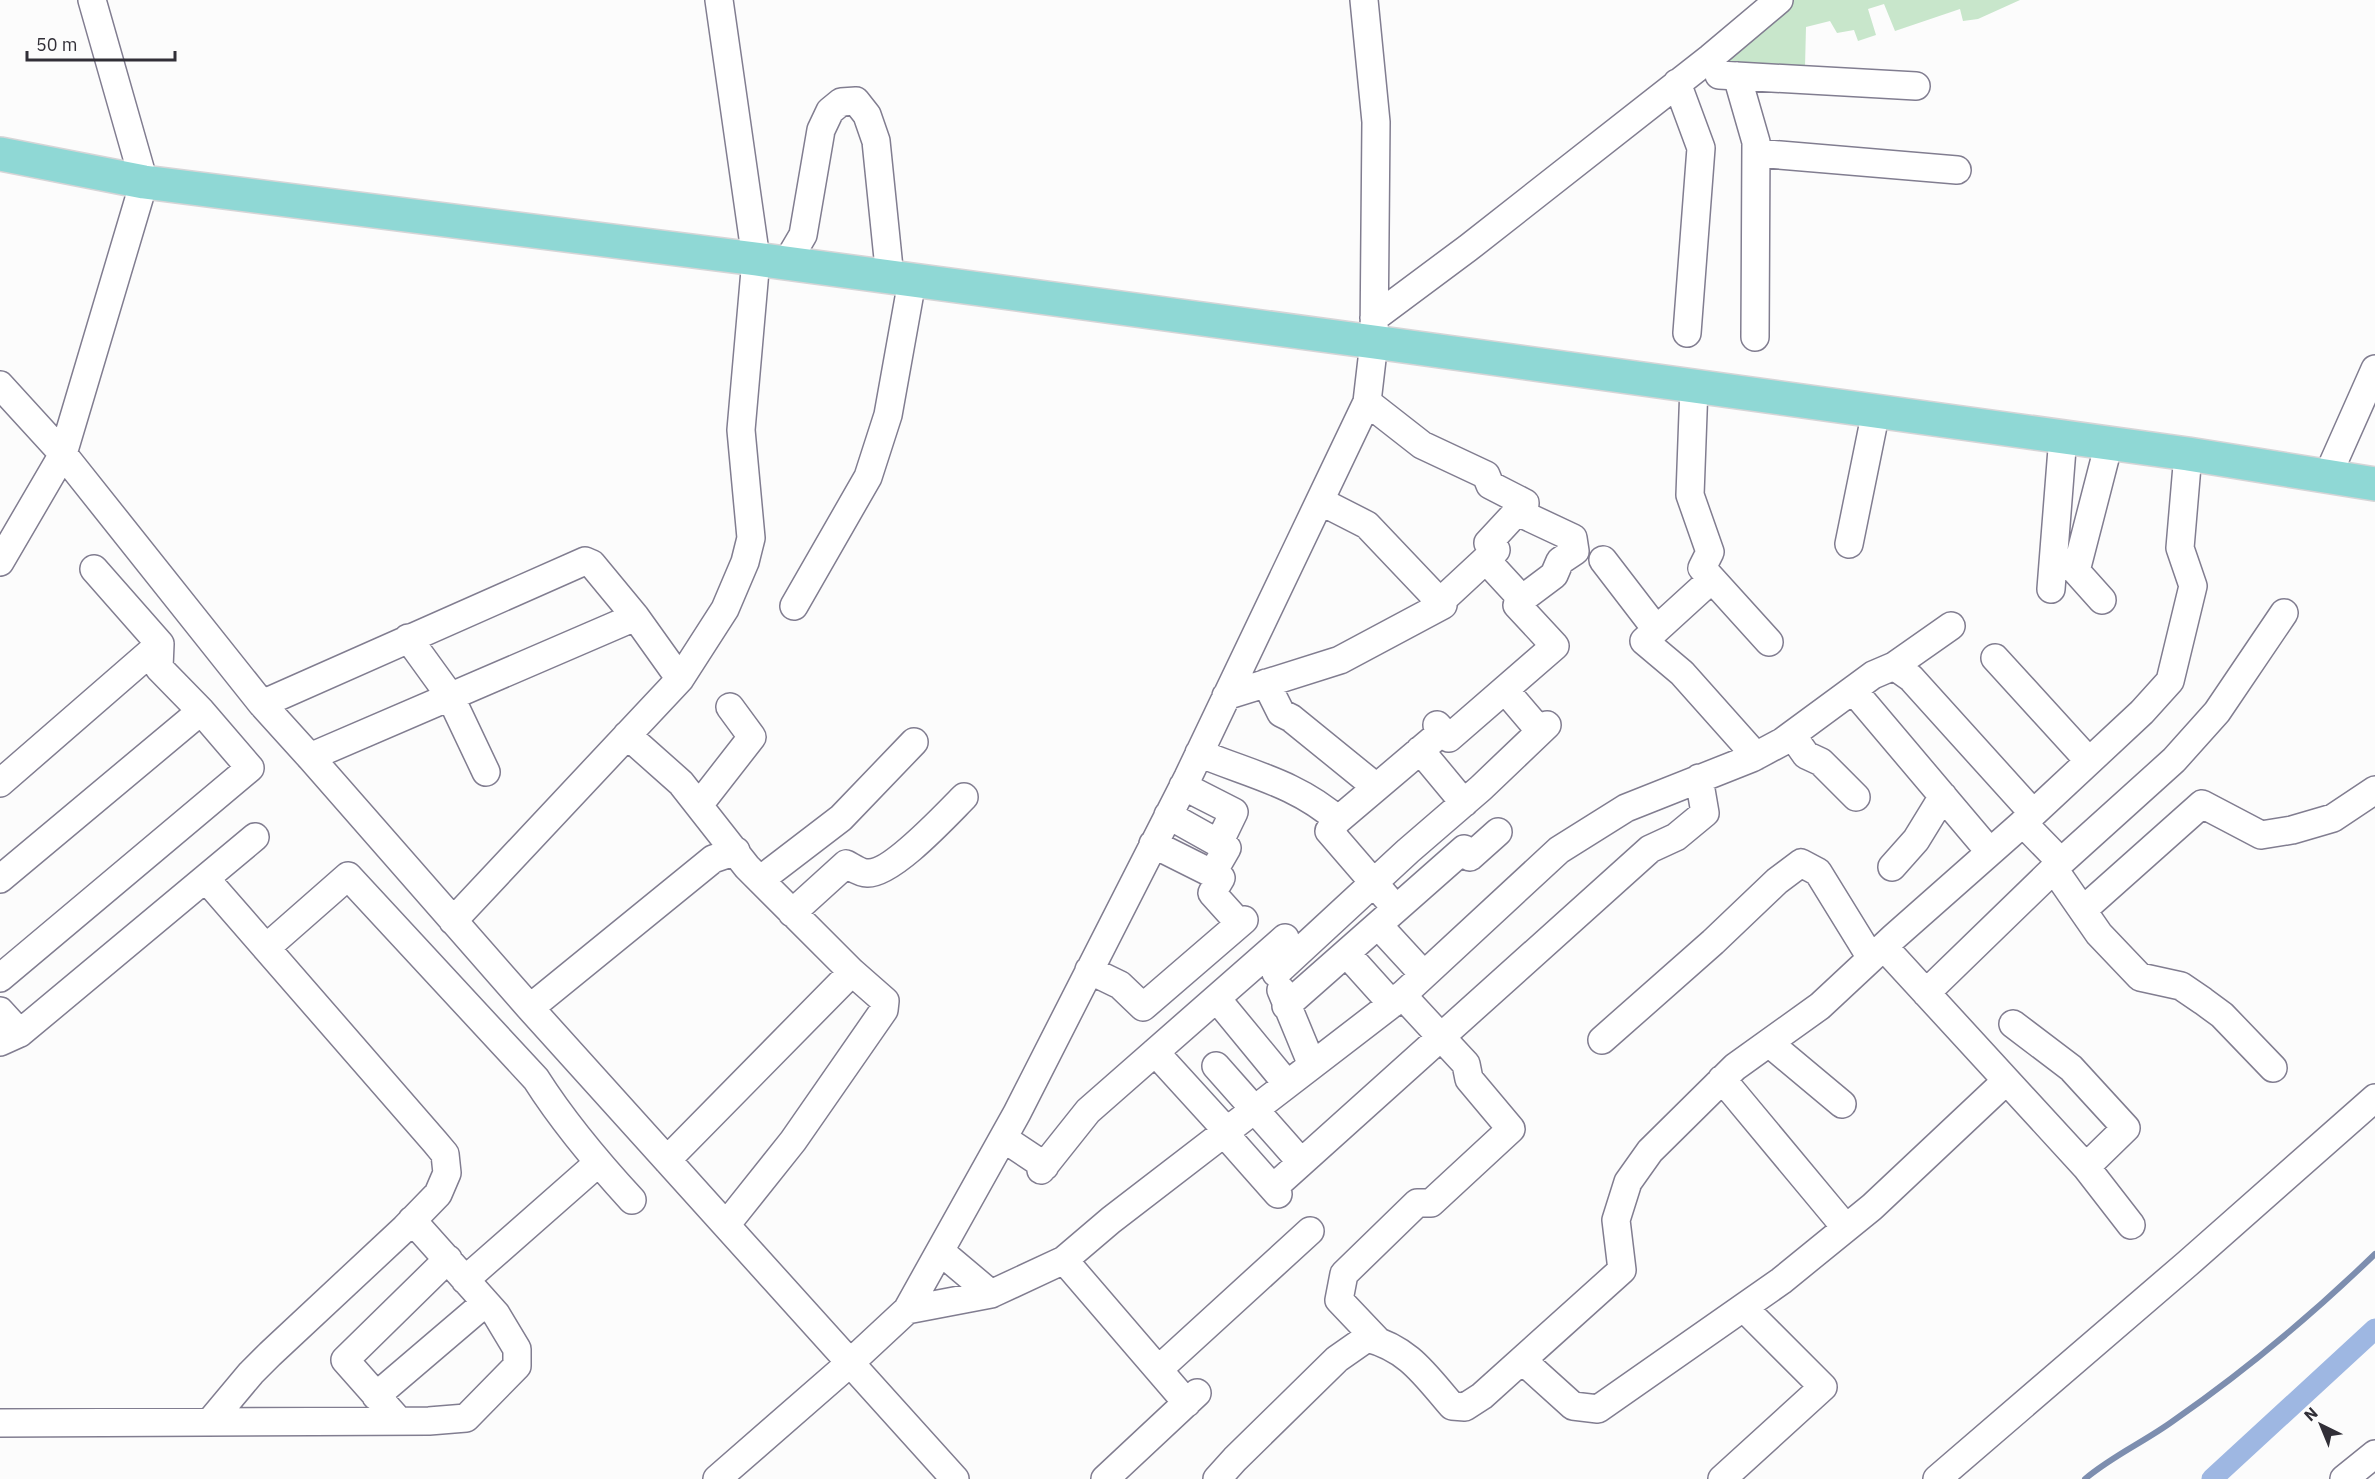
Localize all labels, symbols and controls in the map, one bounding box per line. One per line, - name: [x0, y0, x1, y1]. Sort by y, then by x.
- scale bar: [27, 24, 176, 62]
- text: 50 m: [36, 33, 78, 56]
- north arrow: [2291, 1395, 2351, 1455]
- text: N: [2300, 1403, 2322, 1425]

